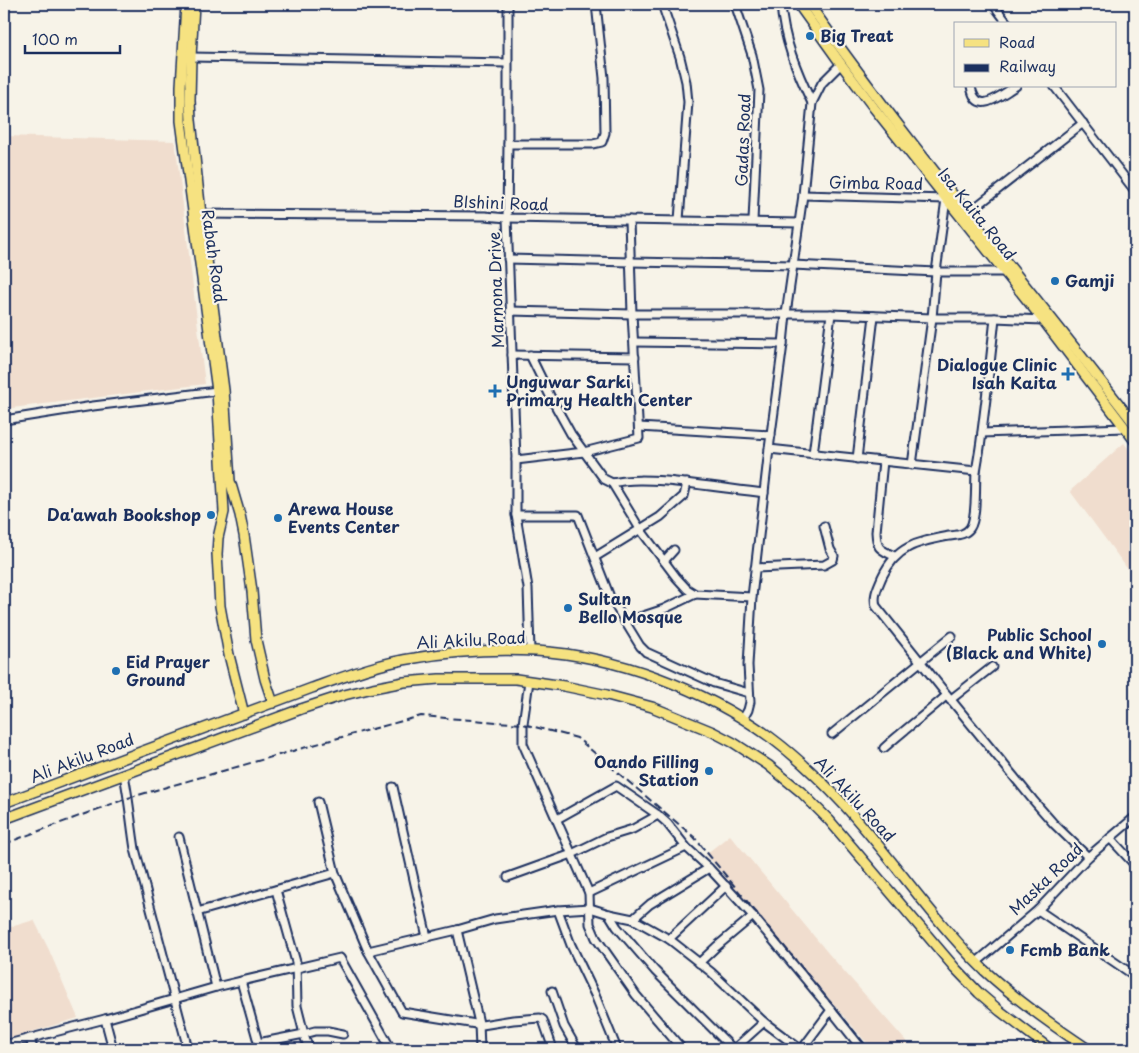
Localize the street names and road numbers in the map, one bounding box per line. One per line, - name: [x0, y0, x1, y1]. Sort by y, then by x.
- street label: Gadas Road: [728, 93, 756, 187]
- street label: Isa Kaita Road: [933, 162, 1023, 265]
- street label: Gimba Road: [829, 169, 923, 195]
- street label: BIshini Road: [453, 188, 549, 216]
- street label: Rabah Road: [197, 207, 233, 304]
- street label: Marnona Drive: [481, 231, 509, 349]
- street label: Ali Akilu Road: [416, 624, 526, 654]
- street label: Ali Akilu Road: [26, 726, 137, 788]
- street label: Ali Akilu Road: [810, 750, 902, 847]
- street label: Maska Road: [1003, 837, 1088, 920]

